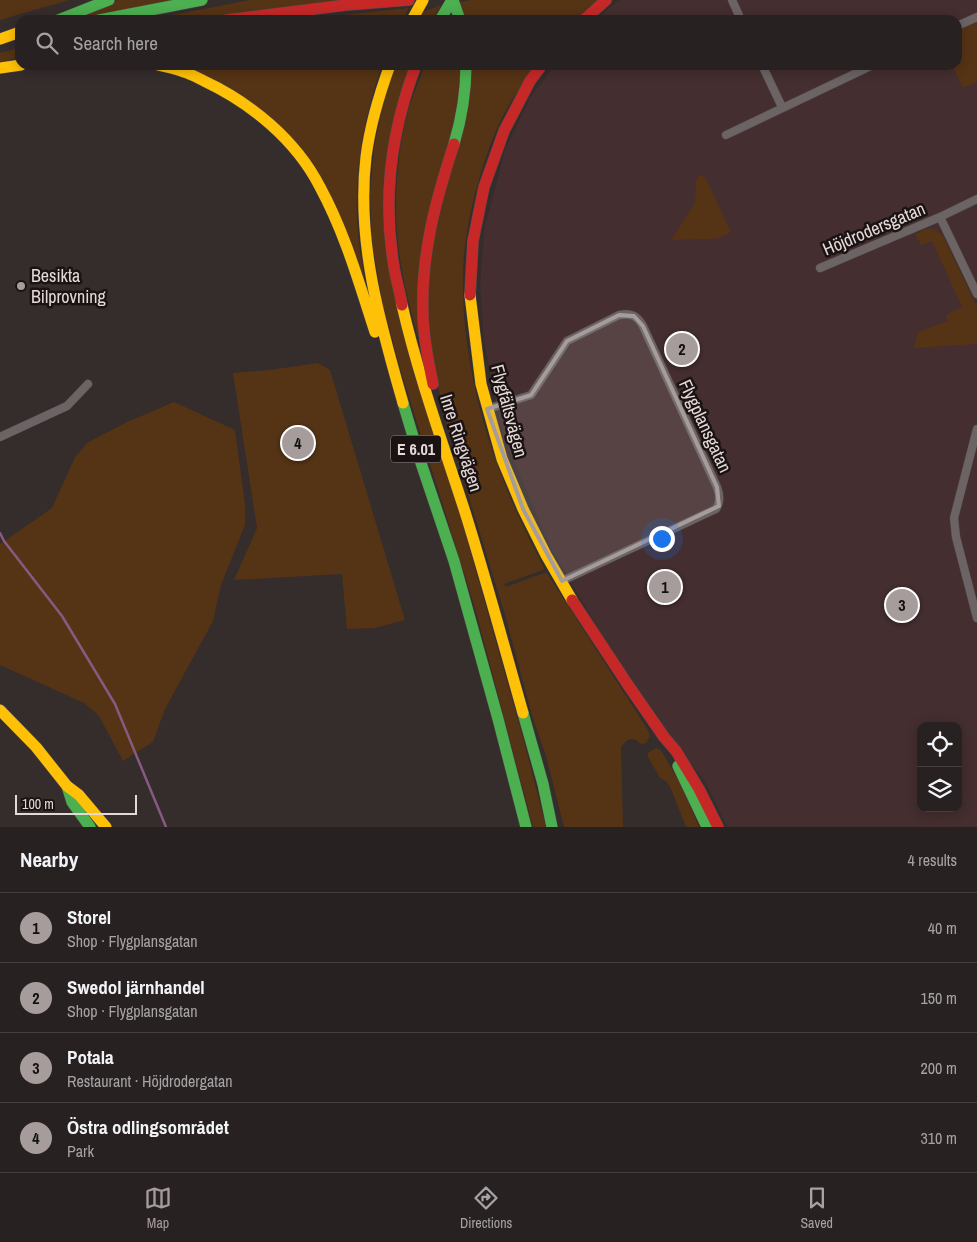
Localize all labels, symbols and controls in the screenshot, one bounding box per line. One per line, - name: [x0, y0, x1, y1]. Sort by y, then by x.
- search box: [15, 15, 962, 70]
- icon: search: [33, 29, 61, 57]
- text: Search here: [73, 30, 158, 56]
- street label: Höjdrodersgatan: [819, 196, 929, 261]
- place label: Besikta Bilprovning: [31, 263, 106, 309]
- marker: Besikta Bilprovning: [15, 280, 27, 292]
- pin: 2: [666, 330, 698, 368]
- street label: Flygfältsvägen: [485, 362, 534, 460]
- street label: Flygplansgatan: [673, 375, 738, 476]
- street label: Inre Ringvägen: [434, 391, 489, 495]
- pin: 4: [282, 424, 314, 462]
- road number: E 6.01: [391, 436, 441, 462]
- your location: [649, 526, 675, 552]
- pin: 1: [649, 568, 681, 606]
- pin: 3: [886, 586, 918, 624]
- map controls: [917, 722, 962, 812]
- button: locate: [917, 722, 962, 767]
- button: layers: [917, 767, 962, 812]
- scale bar: [15, 792, 138, 815]
- text: 100 m: [22, 795, 54, 813]
- text: Nearby: [20, 845, 78, 874]
- text: 4 results: [907, 849, 957, 871]
- text: Storel: [67, 904, 111, 930]
- text: 1: [32, 917, 40, 939]
- text: 40 m: [928, 917, 957, 939]
- text: Shop · Flygplansgatan: [67, 930, 198, 952]
- text: Swedol järnhandel: [67, 974, 205, 1000]
- text: 2: [32, 987, 40, 1009]
- text: 150 m: [921, 987, 957, 1009]
- text: Shop · Flygplansgatan: [67, 1000, 198, 1022]
- text: Potala: [67, 1044, 114, 1070]
- text: 3: [32, 1057, 40, 1079]
- text: 200 m: [921, 1057, 957, 1079]
- text: Restaurant · Höjdrodergatan: [67, 1070, 233, 1092]
- text: Östra odlingsområdet: [67, 1114, 229, 1140]
- text: 4: [32, 1127, 40, 1149]
- text: 310 m: [921, 1127, 957, 1149]
- text: Park: [67, 1140, 94, 1162]
- tab: Map: [144, 1184, 172, 1232]
- tab: Directions: [460, 1184, 512, 1232]
- tab: Saved: [800, 1184, 833, 1232]

